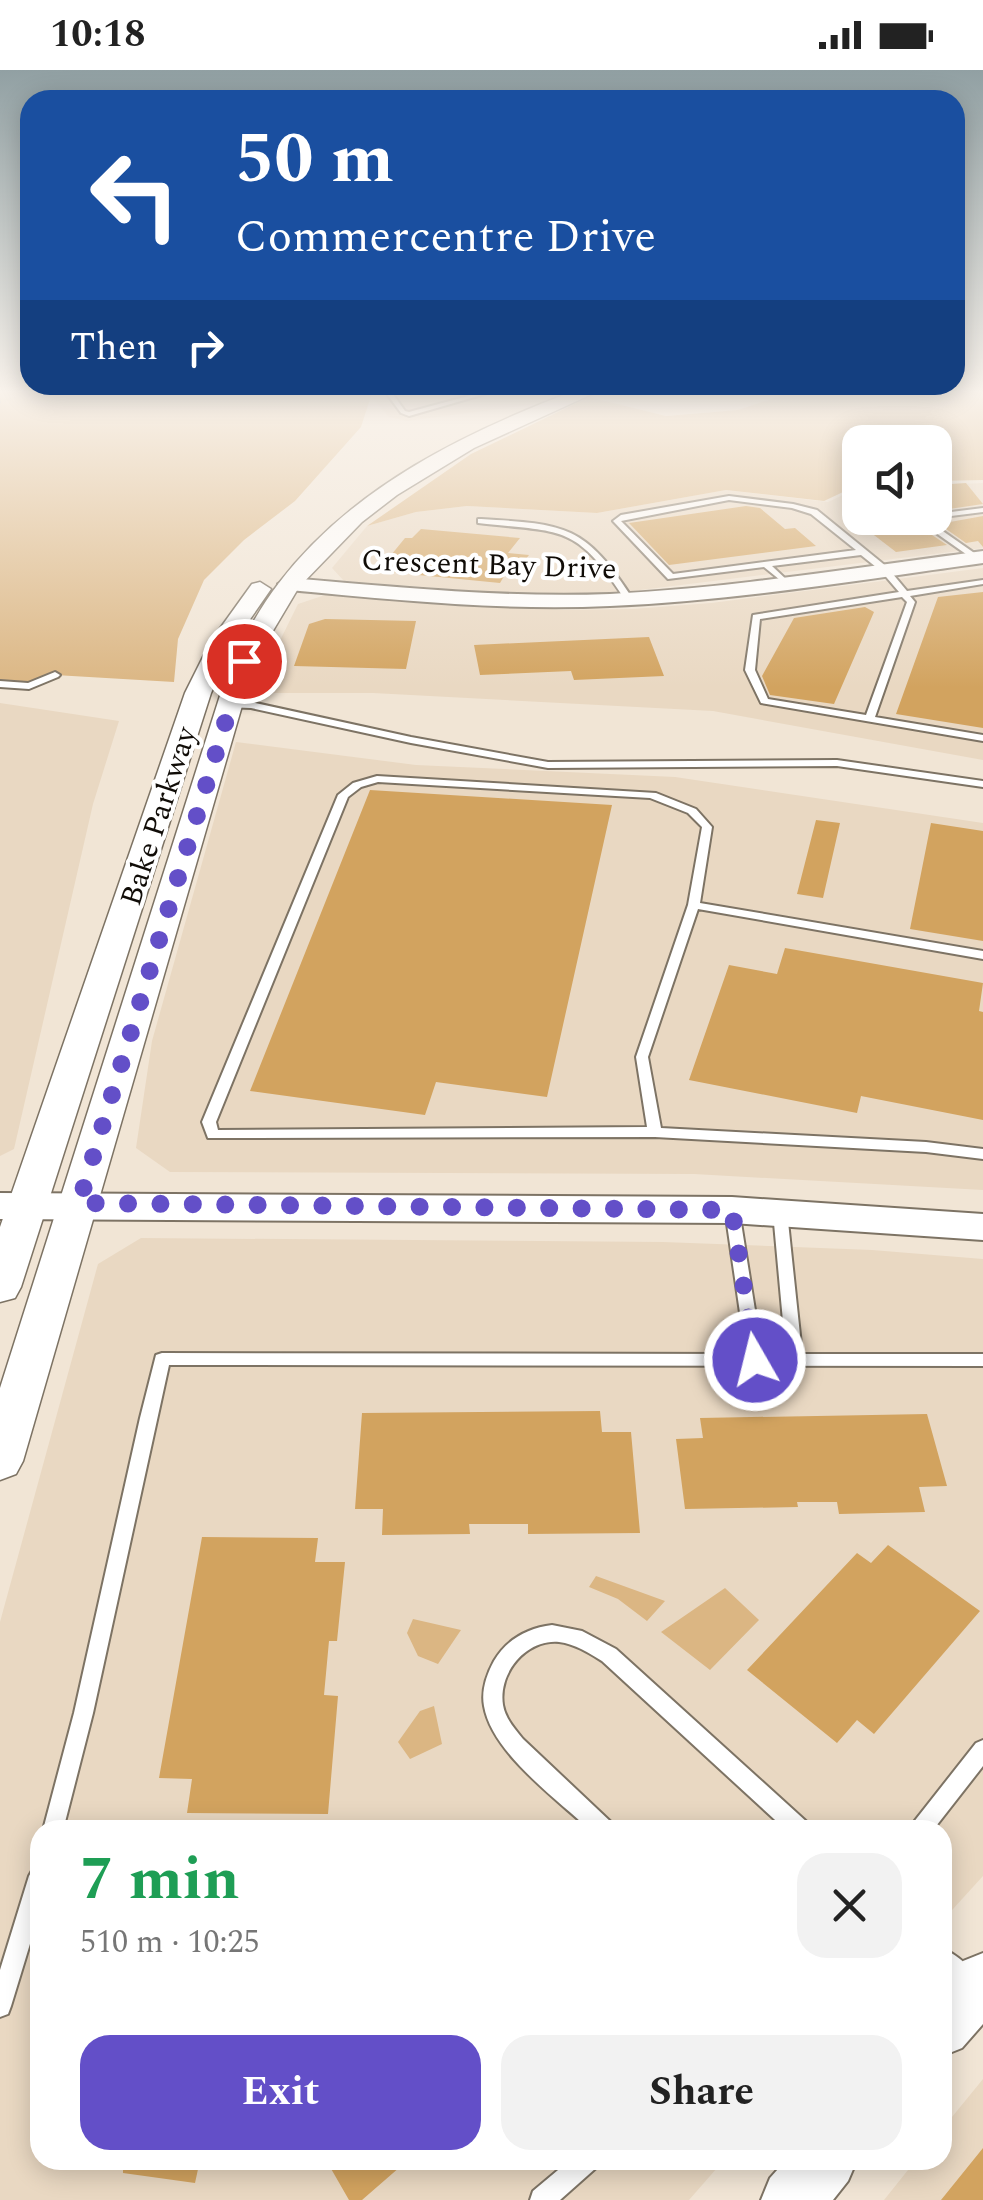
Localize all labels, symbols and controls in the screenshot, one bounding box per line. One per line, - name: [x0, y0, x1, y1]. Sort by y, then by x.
- text: 10:18: [50, 6, 145, 64]
- text: 50 m: [235, 107, 394, 213]
- icon: left: [70, 130, 200, 260]
- text: Commercentre Drive: [235, 203, 656, 272]
- text: Then: [70, 319, 158, 377]
- icon: right: [178, 320, 233, 375]
- map controls: [842, 425, 952, 535]
- button: sound: [842, 425, 952, 535]
- street label: Crescent Bay Drive: [361, 538, 617, 592]
- pin: [202, 619, 287, 704]
- icon: arrive: [217, 634, 272, 689]
- street label: Bake Parkway: [108, 719, 210, 912]
- position arrow: [703, 1308, 807, 1412]
- text: 7 min: [80, 1834, 240, 1926]
- button: close: [797, 1853, 902, 1958]
- text: 510 m · 10:25: [80, 1918, 260, 1967]
- button: Exit: [80, 2035, 481, 2150]
- button: Share: [501, 2035, 902, 2150]

